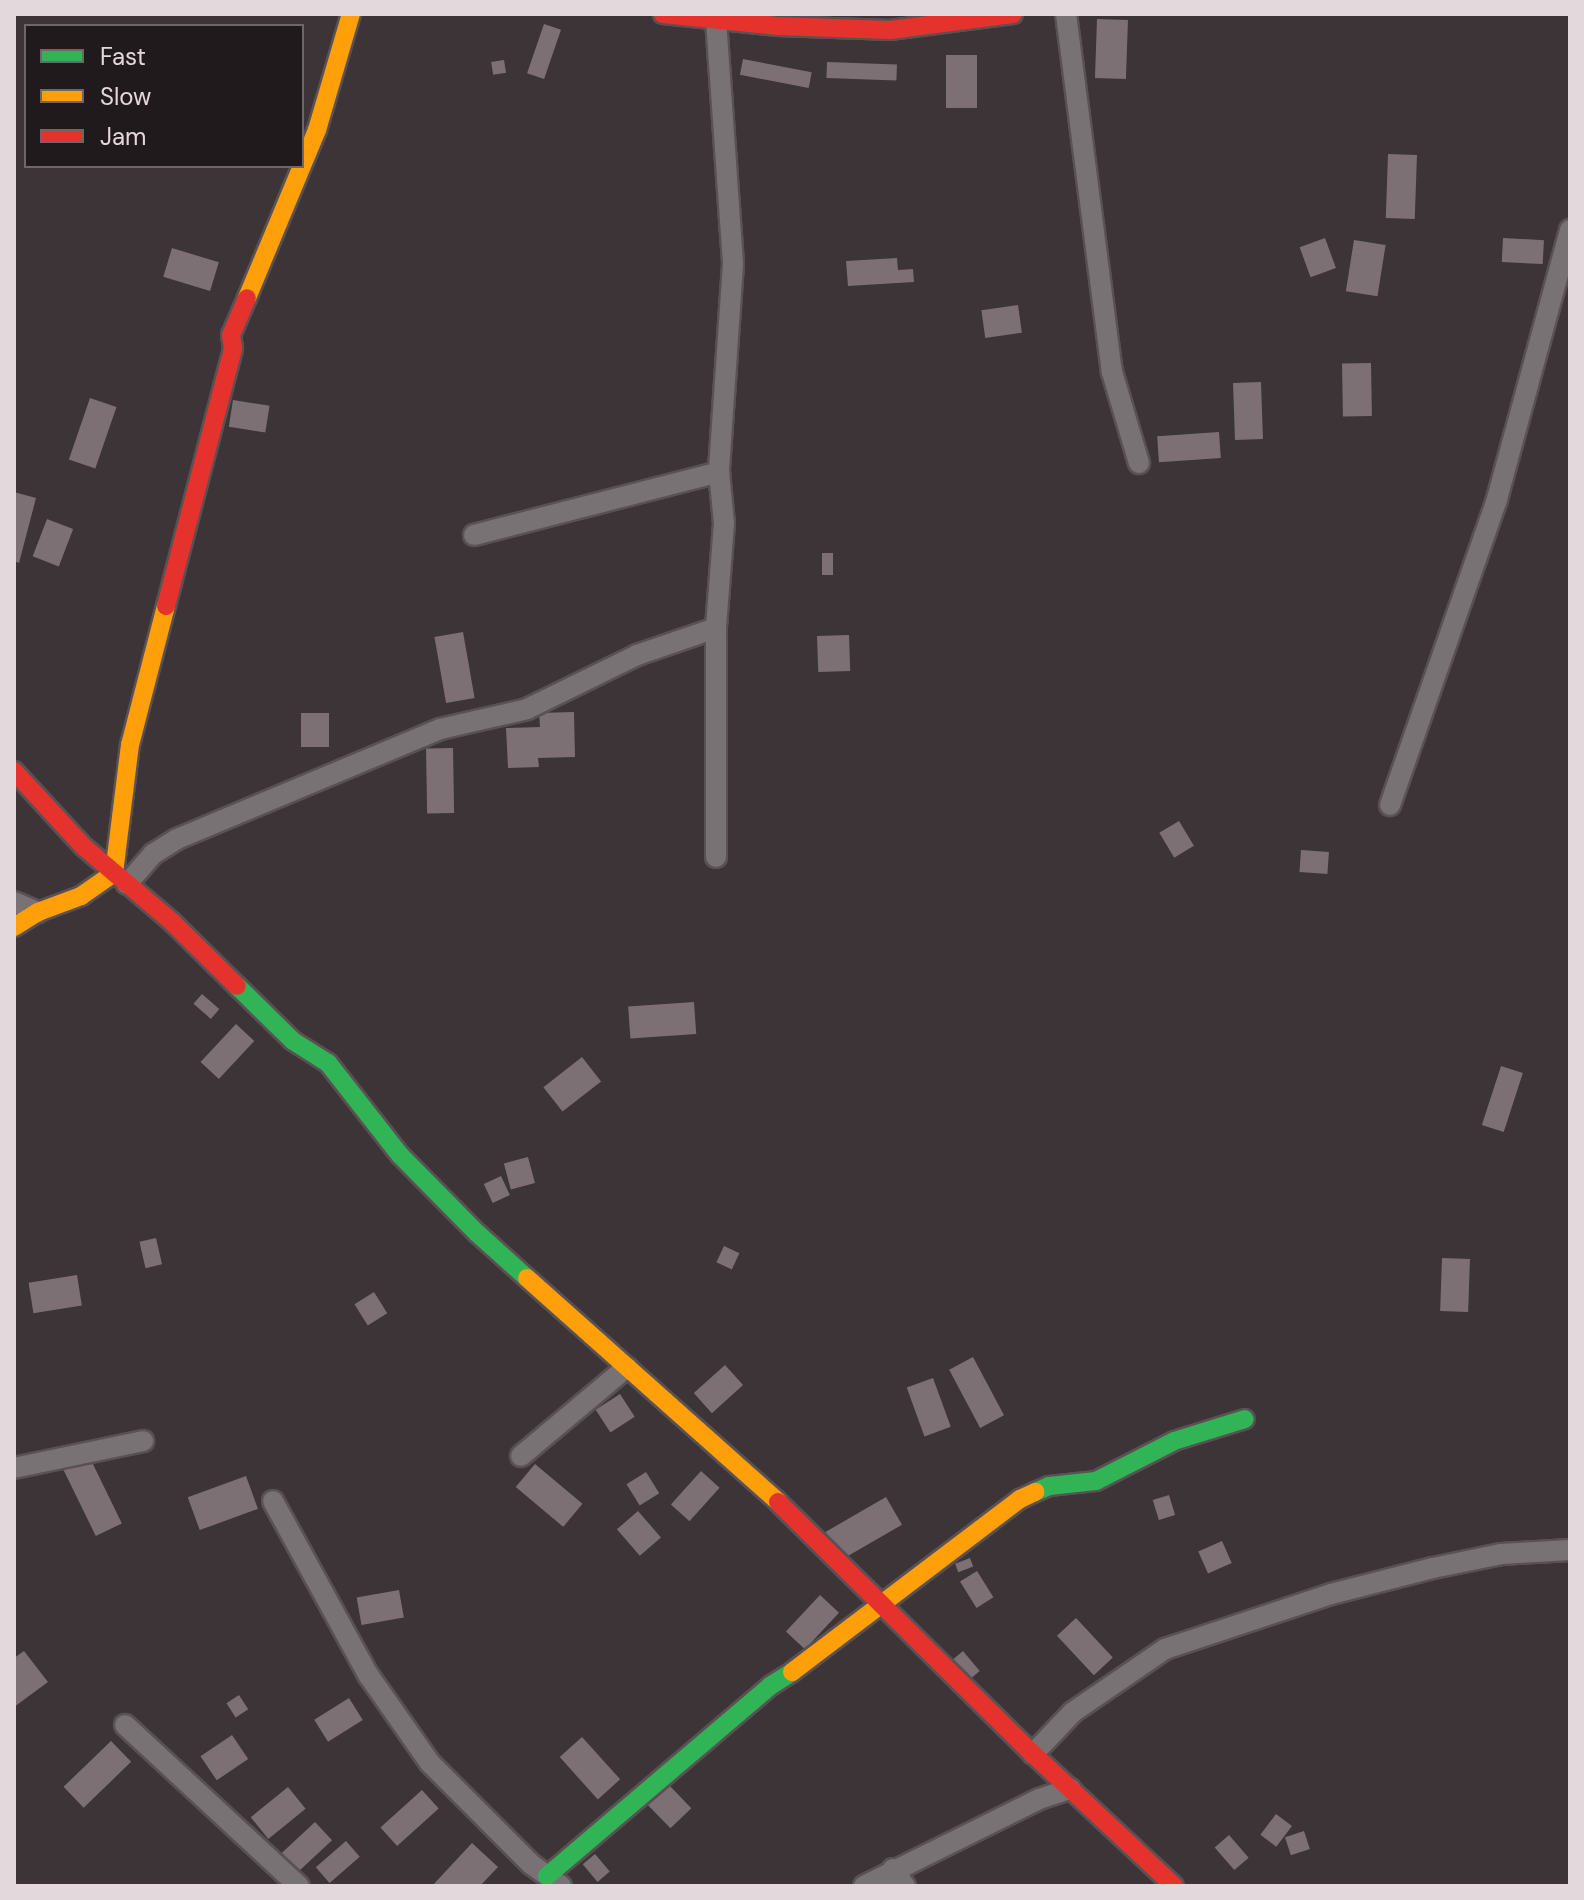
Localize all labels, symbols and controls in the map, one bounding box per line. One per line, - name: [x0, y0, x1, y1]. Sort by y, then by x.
- legend: [24, 24, 304, 168]
- text: Fast: [100, 41, 146, 72]
- text: Slow: [100, 81, 151, 112]
- text: Jam: [100, 121, 146, 152]

